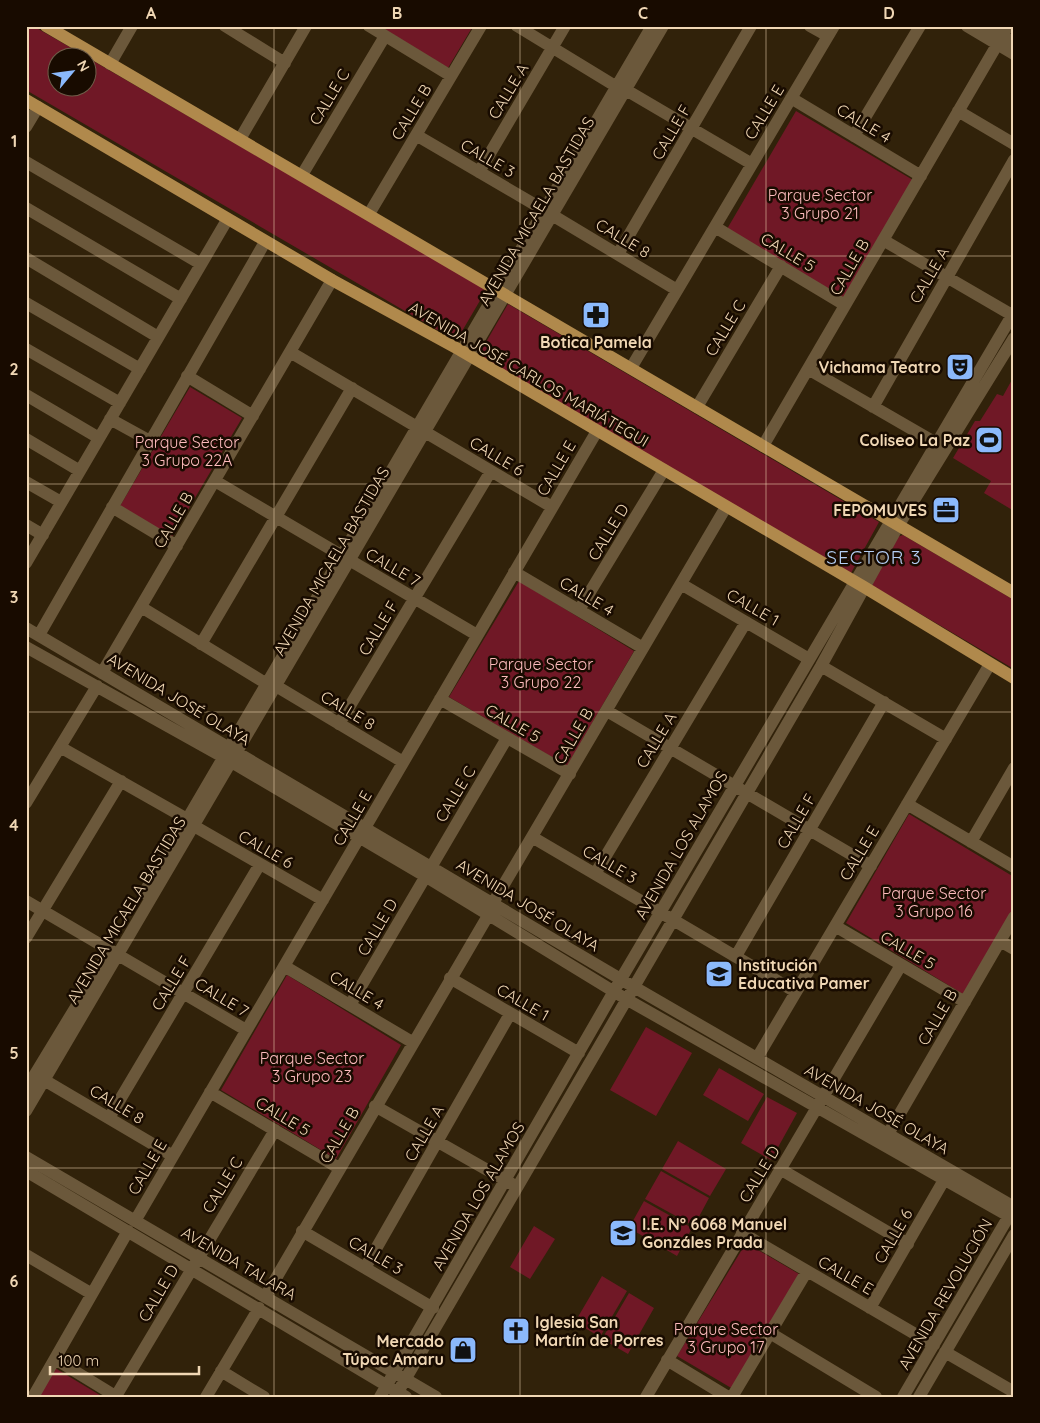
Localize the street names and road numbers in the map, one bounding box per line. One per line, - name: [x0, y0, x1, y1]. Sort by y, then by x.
- street label: CALLE A: [484, 59, 532, 123]
- street label: CALLE C: [305, 65, 353, 129]
- street label: CALLE B: [387, 80, 435, 144]
- street label: CALLE E: [740, 81, 788, 143]
- street label: CALLE 4: [833, 99, 895, 147]
- street label: CALLE F: [647, 101, 695, 163]
- street label: AVENIDA MICAELA BASTIDAS: [474, 113, 598, 309]
- street label: CALLE 3: [457, 134, 519, 182]
- street label: CALLE 8: [592, 214, 654, 262]
- street label: CALLE 5: [757, 228, 819, 276]
- street label: CALLE B: [825, 235, 873, 299]
- street label: CALLE A: [905, 243, 953, 307]
- street label: CALLE C: [701, 296, 749, 360]
- street label: AVENIDA JOSÉ CARLOS MARIÁTEGUI: [405, 297, 653, 451]
- street label: CALLE 6: [466, 432, 528, 480]
- street label: CALLE E: [532, 437, 580, 499]
- street label: AVENIDA MICAELA BASTIDAS: [269, 463, 393, 659]
- street label: CALLE B: [149, 488, 197, 552]
- street label: CALLE D: [583, 500, 633, 564]
- street label: CALLE 7: [362, 543, 424, 591]
- street label: CALLE 4: [556, 572, 618, 620]
- street label: CALLE 1: [723, 584, 783, 630]
- street label: CALLE F: [354, 597, 402, 659]
- street label: AVENIDA JOSÉ OLAYA: [104, 648, 254, 750]
- street label: CALLE 8: [317, 686, 379, 734]
- street label: CALLE 5: [482, 699, 544, 747]
- street label: CALLE B: [549, 704, 597, 768]
- street label: CALLE A: [632, 708, 680, 772]
- street label: CALLE C: [431, 762, 479, 826]
- street label: AVENIDA LOS ALAMOS: [630, 767, 732, 923]
- street label: CALLE E: [328, 787, 376, 849]
- street label: CALLE F: [772, 790, 820, 852]
- street label: AVENIDA MICAELA BASTIDAS: [62, 813, 190, 1007]
- street label: CALLE E: [835, 822, 883, 884]
- street label: CALLE 6: [235, 825, 297, 873]
- street label: CALLE 3: [579, 840, 641, 888]
- street label: AVENIDA JOSÉ OLAYA: [453, 854, 603, 956]
- street label: CALLE D: [353, 895, 401, 959]
- street label: CALLE 5: [877, 926, 939, 974]
- street label: CALLE F: [147, 952, 195, 1014]
- street label: CALLE 4: [326, 966, 388, 1014]
- street label: CALLE 7: [191, 973, 253, 1021]
- street label: CALLE 1: [493, 979, 553, 1025]
- street label: CALLE B: [913, 985, 961, 1049]
- street label: AVENIDA JOSÉ OLAYA: [801, 1060, 953, 1158]
- street label: CALLE 8: [86, 1080, 148, 1128]
- street label: CALLE 5: [252, 1092, 314, 1140]
- street label: CALLE A: [400, 1101, 448, 1165]
- street label: CALLE B: [315, 1103, 363, 1167]
- street label: AVENIDA LOS ALAMOS: [427, 1118, 529, 1274]
- street label: CALLE E: [123, 1136, 171, 1198]
- street label: CALLE D: [734, 1142, 784, 1206]
- street label: CALLE C: [198, 1153, 246, 1217]
- street label: CALLE 6: [869, 1205, 917, 1267]
- street label: AVENIDA REVOLUCIÓN: [894, 1215, 996, 1373]
- street label: AVENIDA TALARA: [178, 1222, 300, 1304]
- street label: CALLE 3: [345, 1231, 407, 1279]
- street label: CALLE E: [815, 1251, 877, 1299]
- street label: CALLE D: [134, 1261, 182, 1325]

